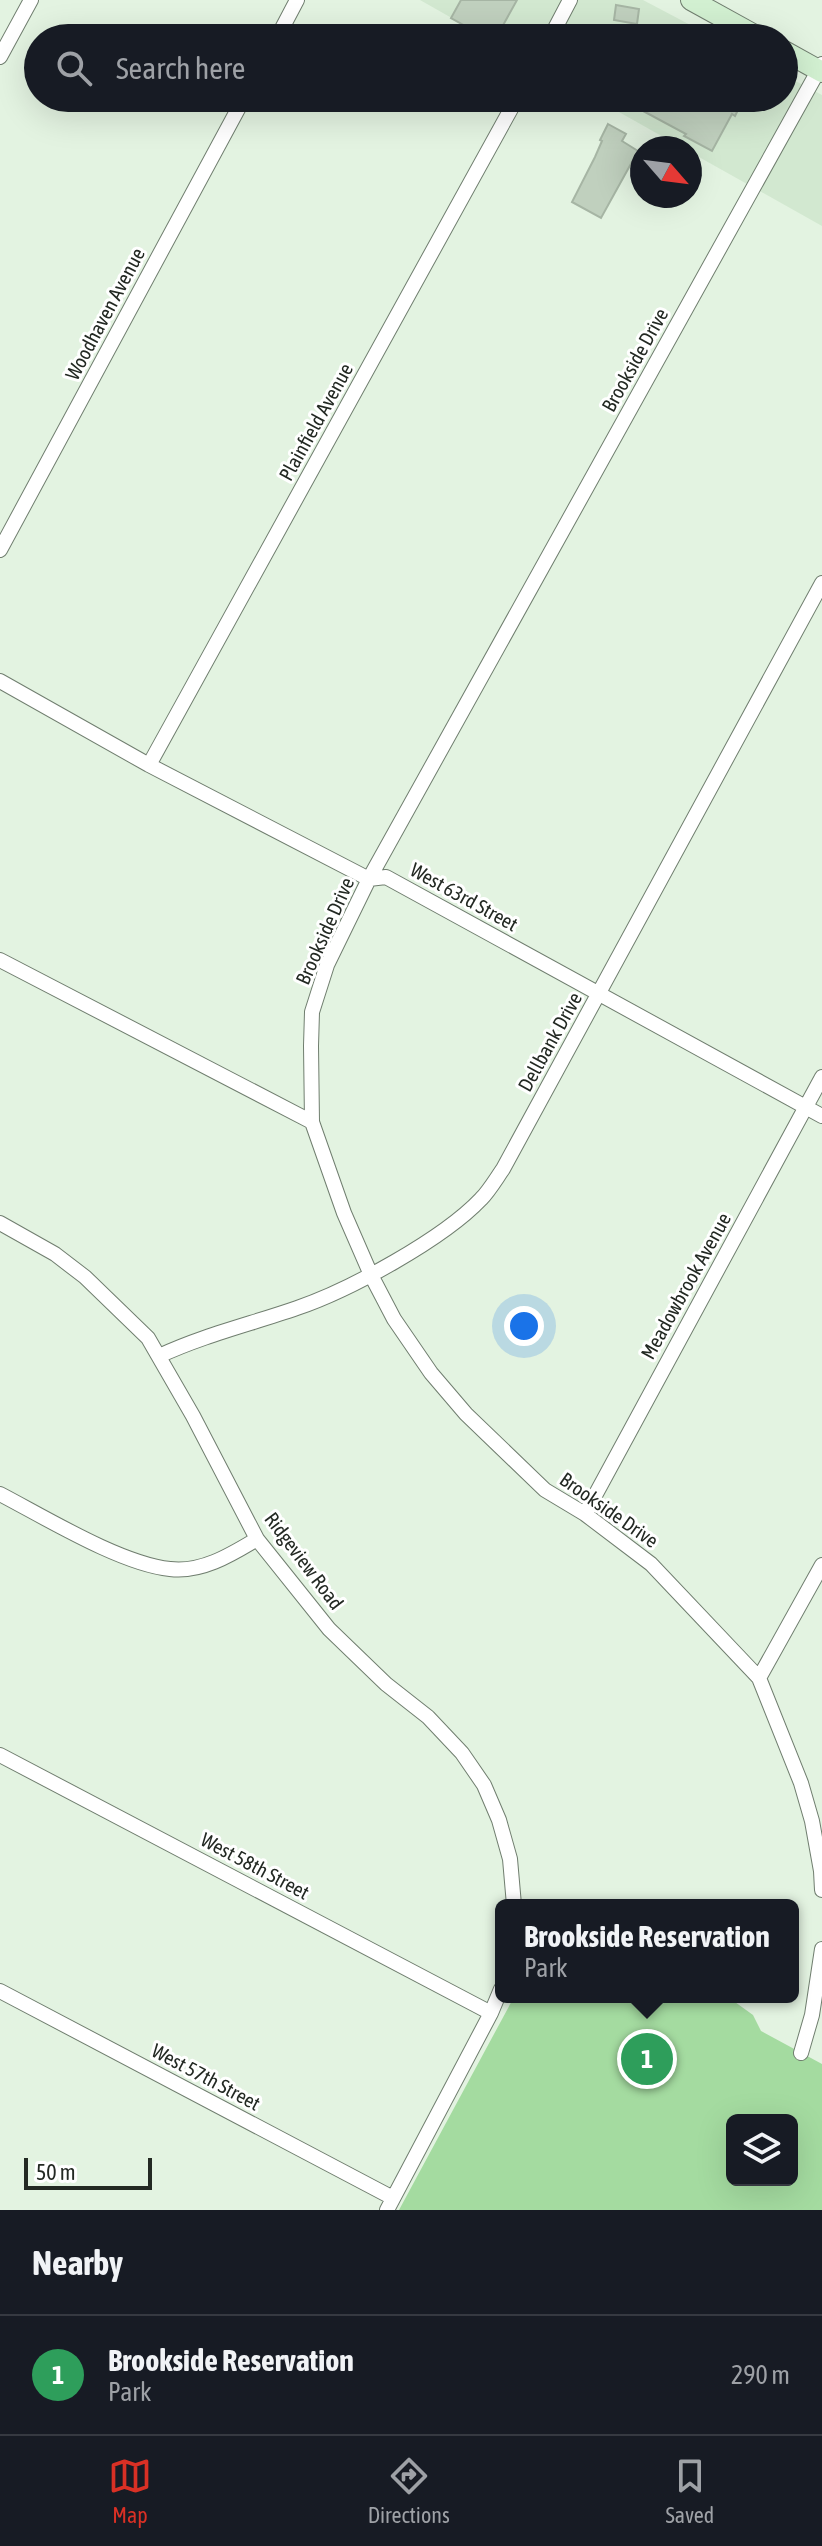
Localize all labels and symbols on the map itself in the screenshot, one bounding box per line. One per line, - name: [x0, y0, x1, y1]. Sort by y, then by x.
- north arrow: [630, 136, 702, 208]
- street label: Woodhaven Avenue: [60, 244, 149, 384]
- street label: Brookside Drive: [597, 304, 672, 416]
- street label: Plainfield Avenue: [274, 359, 357, 484]
- street label: West 63rd Street: [406, 858, 522, 936]
- street label: Brookside Drive: [291, 874, 358, 988]
- street label: Dellbank Drive: [513, 988, 586, 1095]
- street label: Meadowbrook Avenue: [636, 1209, 735, 1363]
- your location: [504, 1306, 544, 1346]
- street label: Brookside Drive: [556, 1467, 663, 1552]
- street label: Ridgeview Road: [260, 1508, 348, 1614]
- street label: West 58th Street: [197, 1827, 314, 1904]
- pin: 1: [621, 2029, 673, 2089]
- street label: West 57th Street: [148, 2038, 265, 2115]
- scale bar: [24, 2154, 152, 2190]

